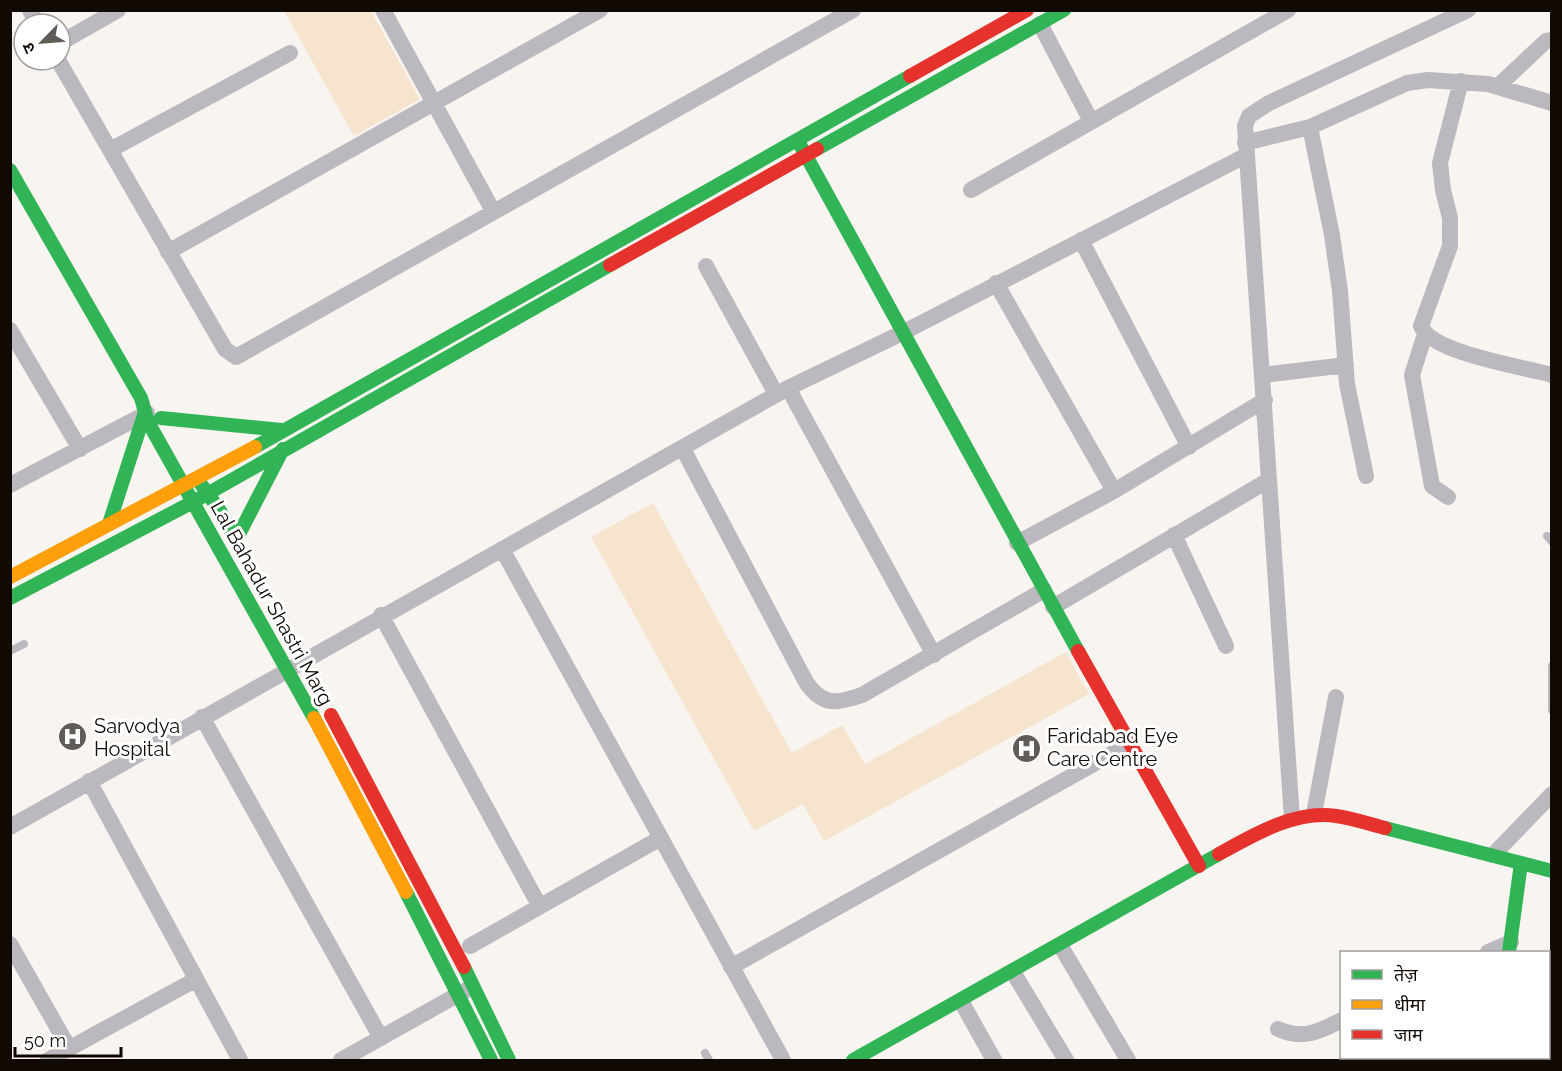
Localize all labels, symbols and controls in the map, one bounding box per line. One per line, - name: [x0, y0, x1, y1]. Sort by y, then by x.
- north arrow: [12, 12, 72, 72]
- text: उ: [18, 39, 39, 56]
- street label: Lal Bahadur Shastri Marg: [206, 496, 338, 710]
- place label: Sarvodya Hospital: [94, 714, 180, 761]
- hospital icon: Sarvodya Hospital: [57, 721, 89, 753]
- place label: Faridabad Eye Care Centre: [1047, 724, 1178, 771]
- hospital icon: Faridabad Eye Care Centre: [1010, 732, 1042, 764]
- legend: [1340, 951, 1550, 1059]
- text: तेज़: [1394, 964, 1418, 985]
- text: धीमा: [1394, 994, 1425, 1015]
- scale bar: [15, 1020, 122, 1058]
- text: जाम: [1394, 1024, 1424, 1045]
- text: 50 m: [24, 1030, 66, 1051]

